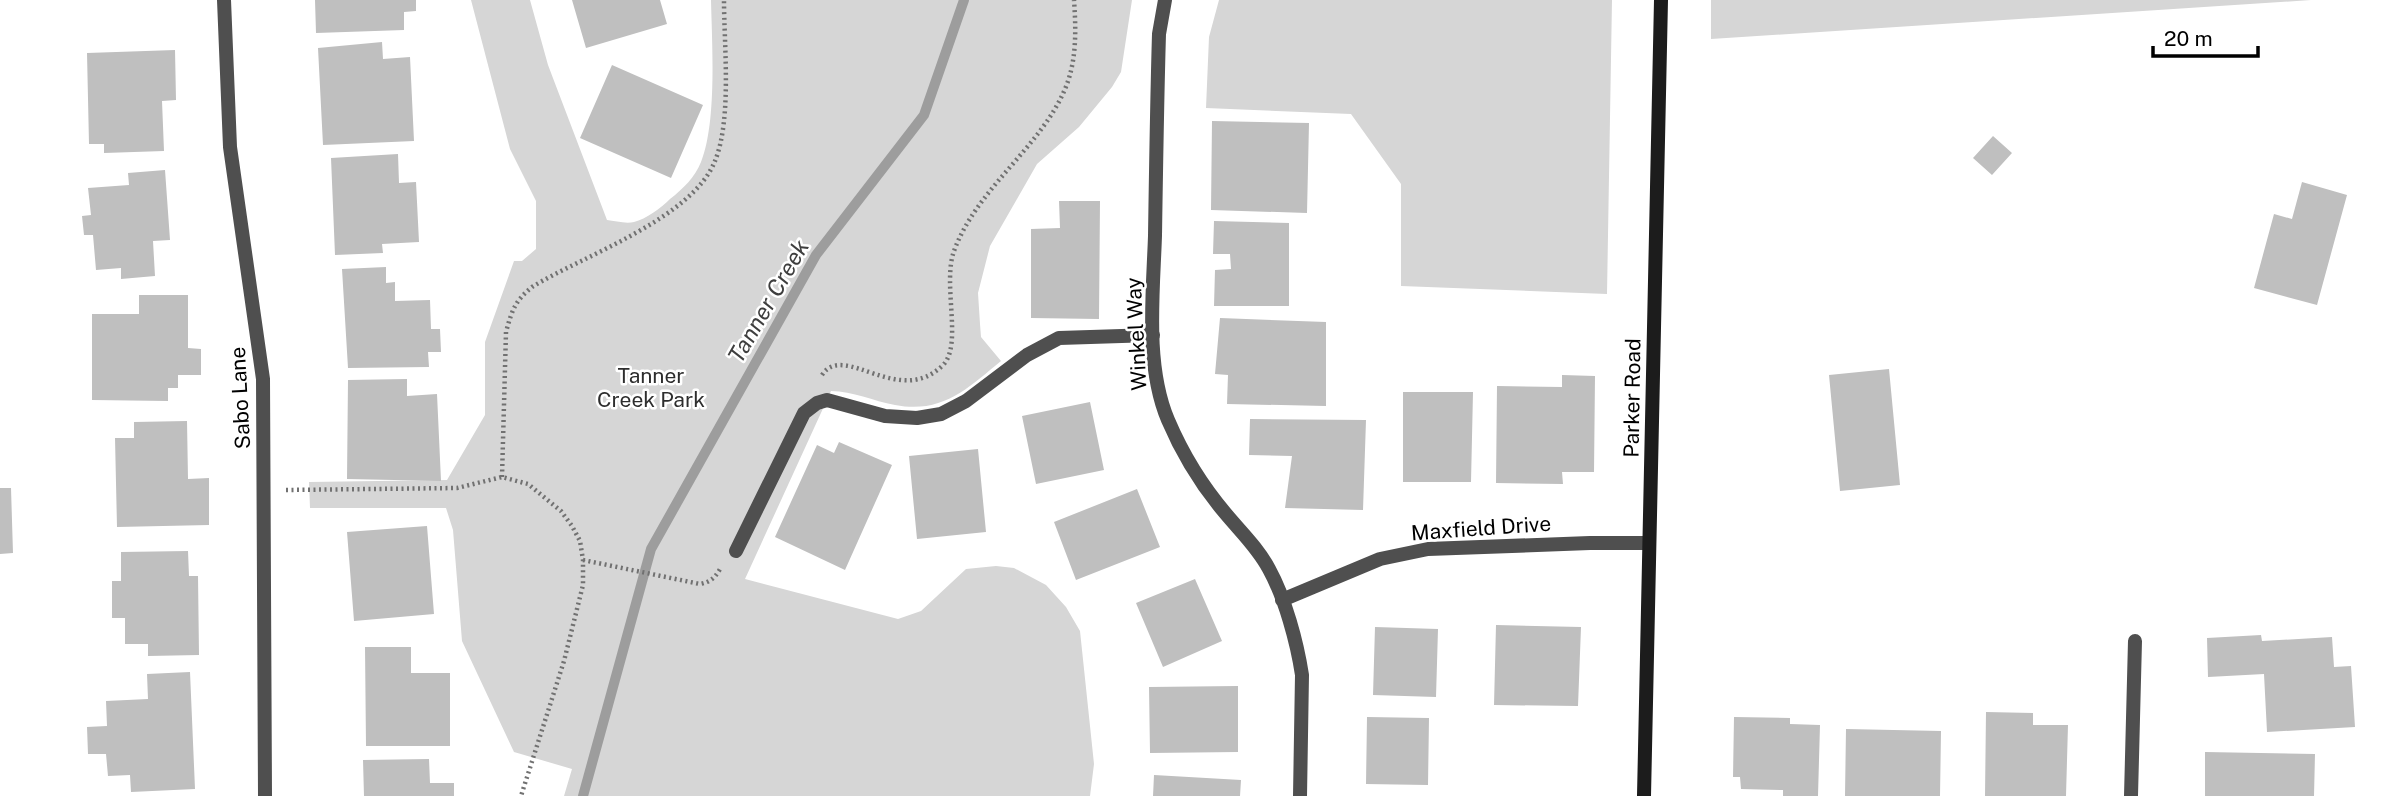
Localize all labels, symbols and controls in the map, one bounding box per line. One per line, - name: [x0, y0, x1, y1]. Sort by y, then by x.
- scale bar: [2153, 14, 2258, 58]
- text: 20 m: [2164, 26, 2213, 51]
- water label: Tanner Creek: [722, 234, 814, 367]
- street label: Winkel Way: [1121, 277, 1151, 391]
- street label: Parker Road: [1618, 338, 1646, 458]
- street label: Sabo Lane: [225, 346, 255, 450]
- park label: Tanner Creek Park: [597, 363, 705, 412]
- street label: Maxfield Drive: [1410, 511, 1552, 545]

